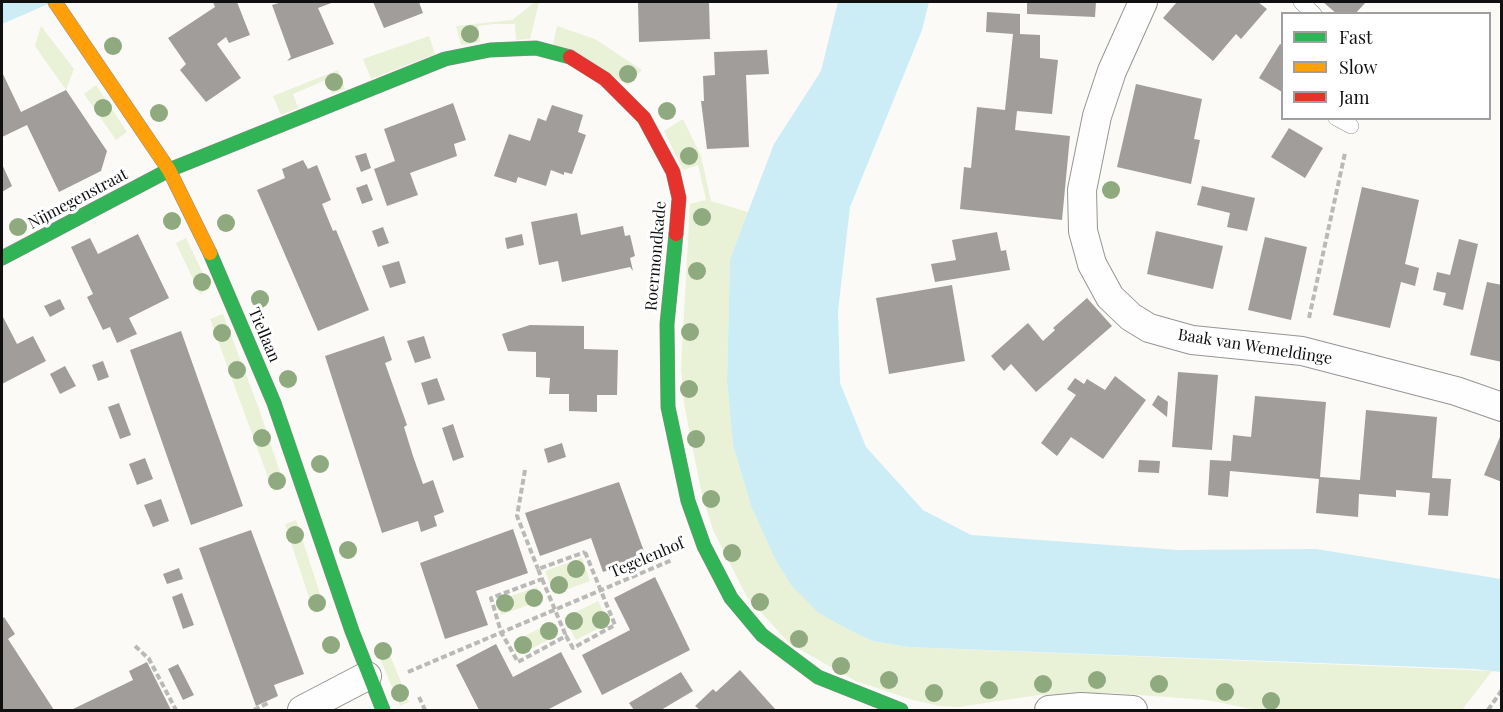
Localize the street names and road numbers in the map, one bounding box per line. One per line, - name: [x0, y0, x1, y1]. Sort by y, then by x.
- street label: Nijmegenstraat: [25, 165, 131, 233]
- street label: Roermondkade: [642, 200, 670, 312]
- street label: Tiellaan: [244, 305, 284, 365]
- street label: Baak van Wemeldinge: [1177, 325, 1333, 369]
- street label: Tegelenhof: [607, 534, 687, 582]

